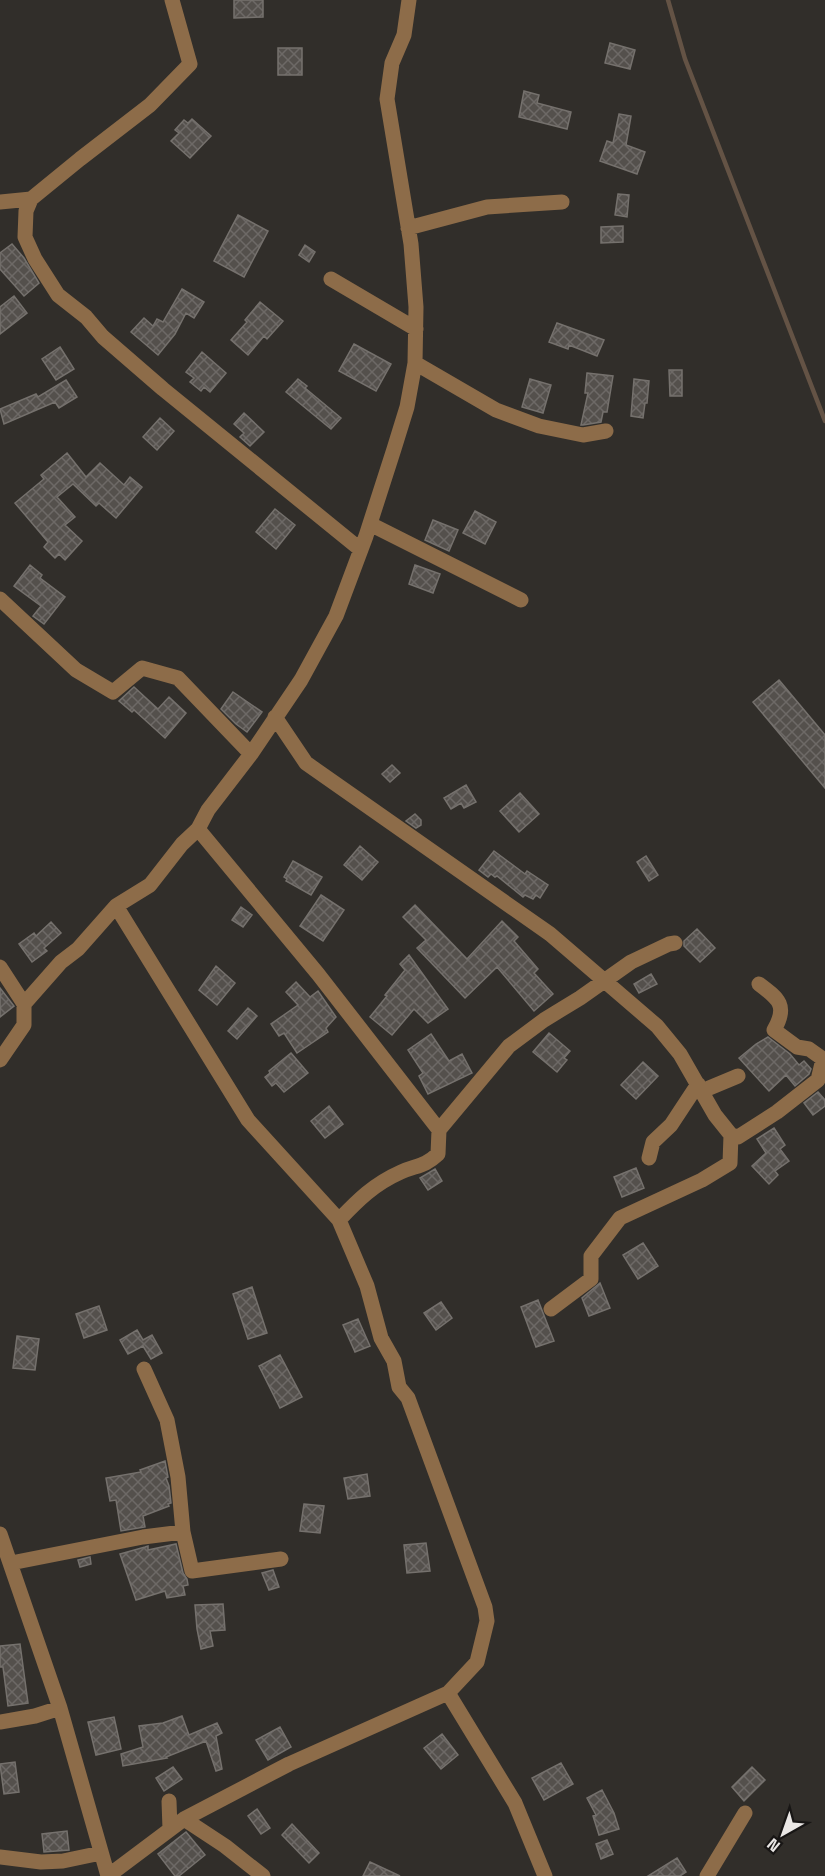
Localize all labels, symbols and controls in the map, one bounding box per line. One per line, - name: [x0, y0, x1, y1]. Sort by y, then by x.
- north arrow: [753, 1804, 813, 1864]
- text: N: [763, 1834, 785, 1857]

